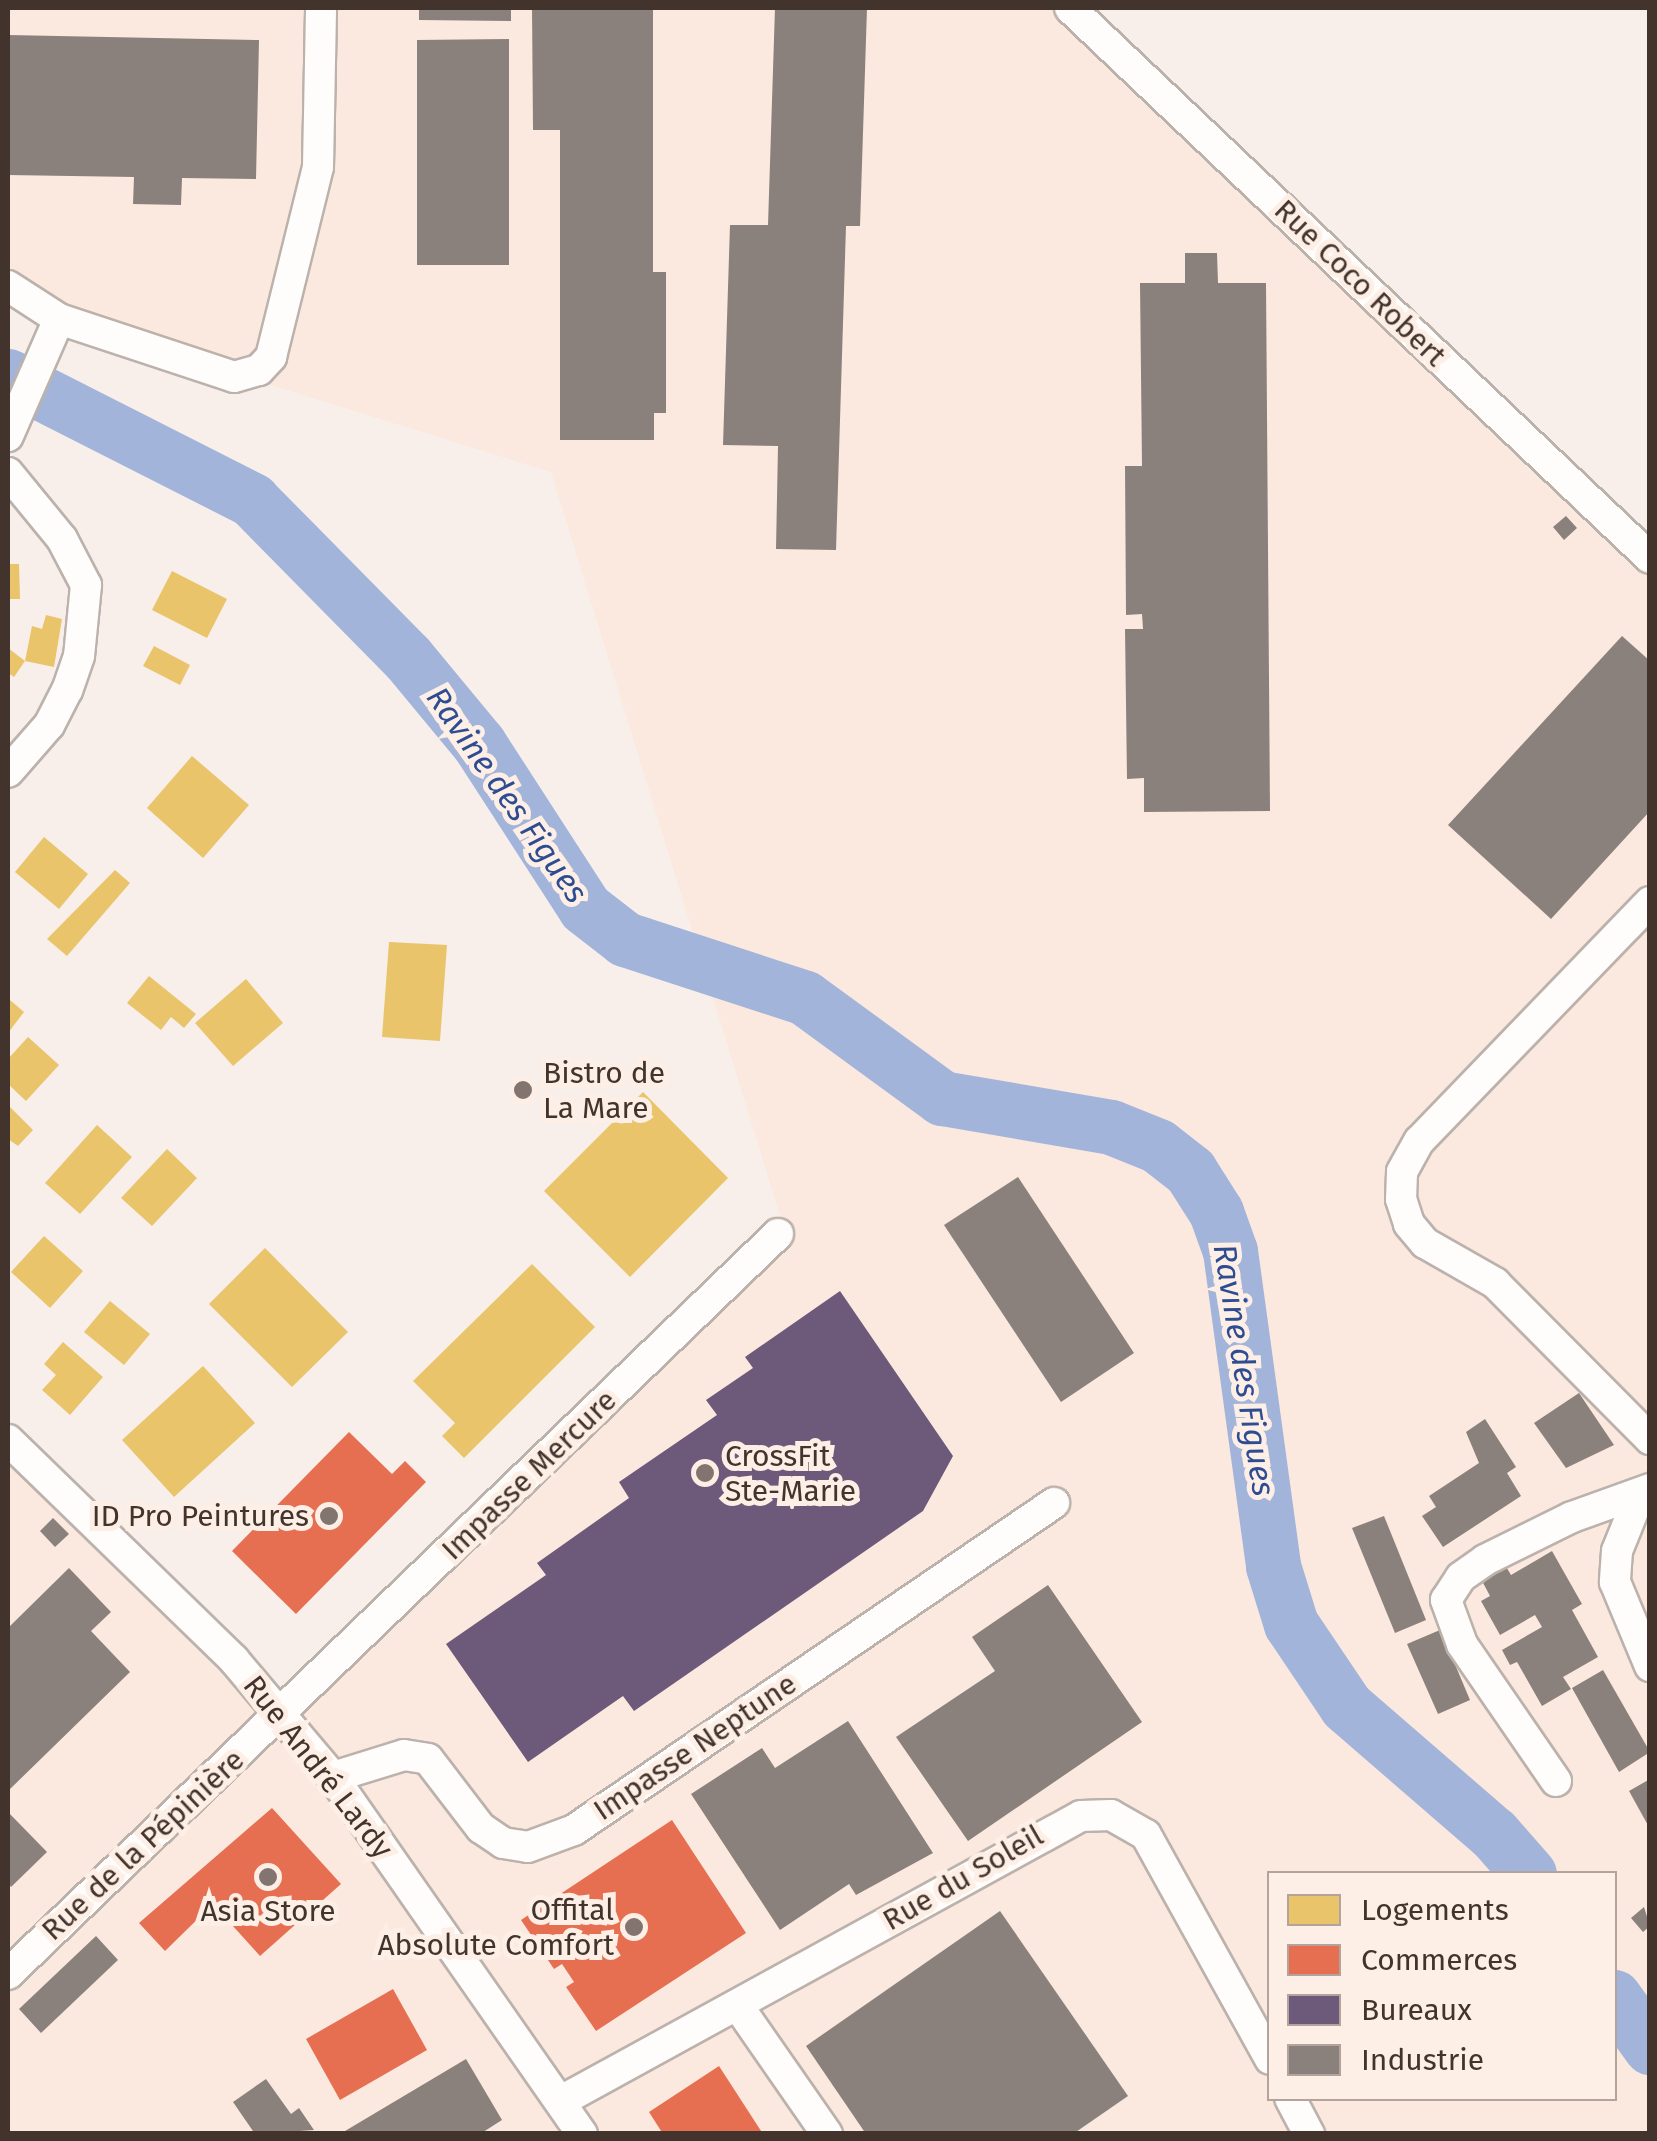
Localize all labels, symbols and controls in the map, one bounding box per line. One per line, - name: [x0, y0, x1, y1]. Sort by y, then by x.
- street label: Rue Coco Robert: [1267, 192, 1453, 374]
- water label: Ravine des Figues: [418, 680, 596, 910]
- place label: Bistro de La Mare: [543, 1055, 665, 1126]
- marker: Bistro de La Mare: [512, 1079, 534, 1101]
- water label: Ravine des Figues: [1205, 1241, 1283, 1499]
- street label: Impasse Mercure: [434, 1383, 624, 1567]
- place label: CrossFit Ste-Marie: [725, 1438, 856, 1508]
- marker: CrossFit Ste-Marie: [694, 1462, 716, 1484]
- place label: ID Pro Peintures: [92, 1498, 309, 1534]
- marker: ID Pro Peintures: [318, 1505, 340, 1527]
- street label: Impasse Neptune: [587, 1666, 803, 1828]
- street label: Rue André Lardy: [235, 1668, 401, 1866]
- street label: Rue de la Pépinière: [34, 1742, 252, 1948]
- street label: Rue du Soleil: [876, 1818, 1050, 1938]
- marker: Asia Store: [257, 1866, 279, 1888]
- legend: [1267, 1871, 1617, 2101]
- place label: Offital Absolute Comfort: [377, 1892, 614, 1962]
- text: Logements: [1361, 1892, 1509, 1928]
- place label: Asia Store: [200, 1893, 336, 1929]
- marker: Offital Absolute Comfort: [623, 1916, 645, 1938]
- text: Commerces: [1361, 1942, 1517, 1978]
- text: Bureaux: [1361, 1992, 1472, 2028]
- text: Industrie: [1361, 2042, 1484, 2078]

